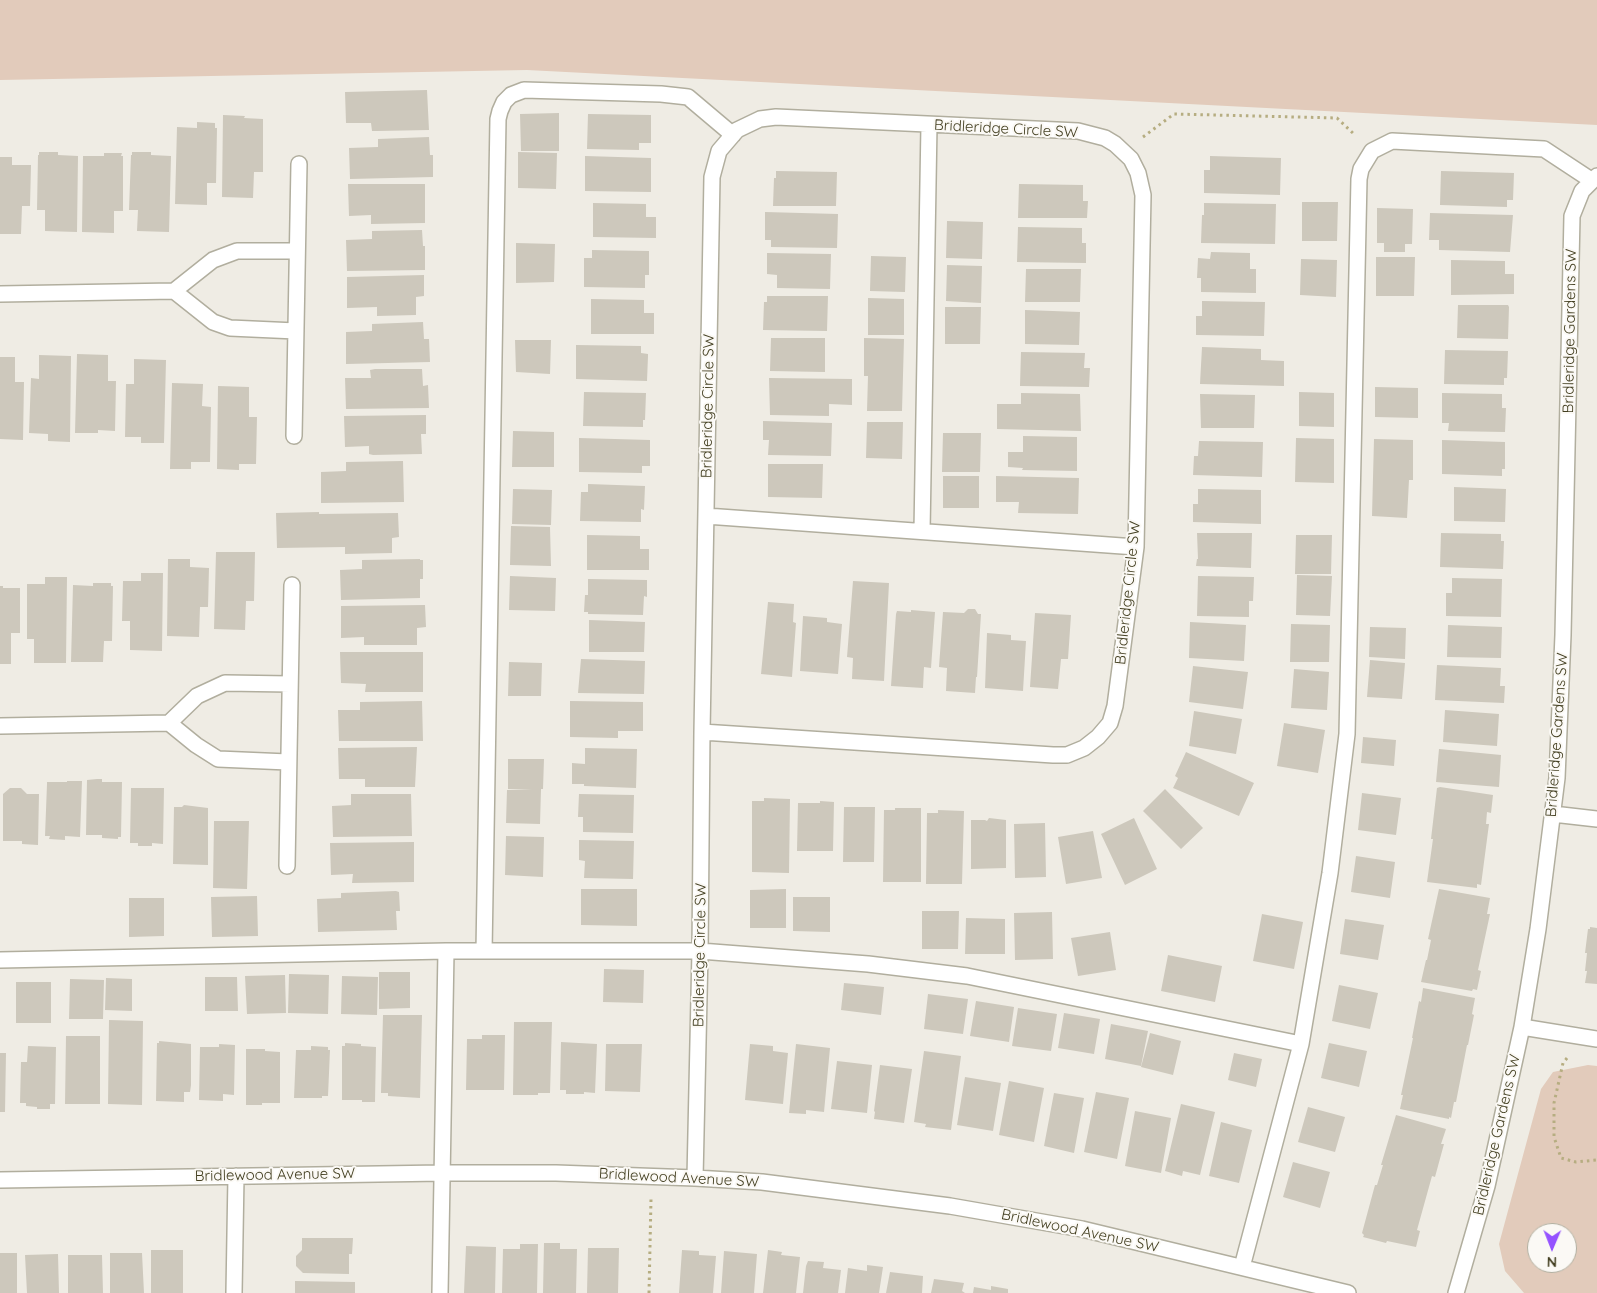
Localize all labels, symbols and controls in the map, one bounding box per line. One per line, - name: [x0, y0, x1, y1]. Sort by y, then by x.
- street label: Bridleridge Circle SW: [933, 116, 1079, 142]
- street label: Bridleridge Gardens SW: [1560, 248, 1580, 414]
- street label: Bridleridge Circle SW: [698, 334, 718, 478]
- street label: Bridleridge Circle SW: [1112, 520, 1144, 666]
- street label: Bridleridge Gardens SW: [1542, 652, 1572, 818]
- street label: Bridleridge Circle SW: [690, 883, 710, 1027]
- street label: Bridleridge Gardens SW: [1470, 1053, 1524, 1217]
- street label: Bridlewood Avenue SW: [195, 1165, 355, 1185]
- street label: Bridlewood Avenue SW: [598, 1165, 760, 1191]
- street label: Bridlewood Avenue SW: [1000, 1206, 1160, 1256]
- north arrow: [1527, 1223, 1577, 1273]
- text: N: [1546, 1253, 1557, 1271]

